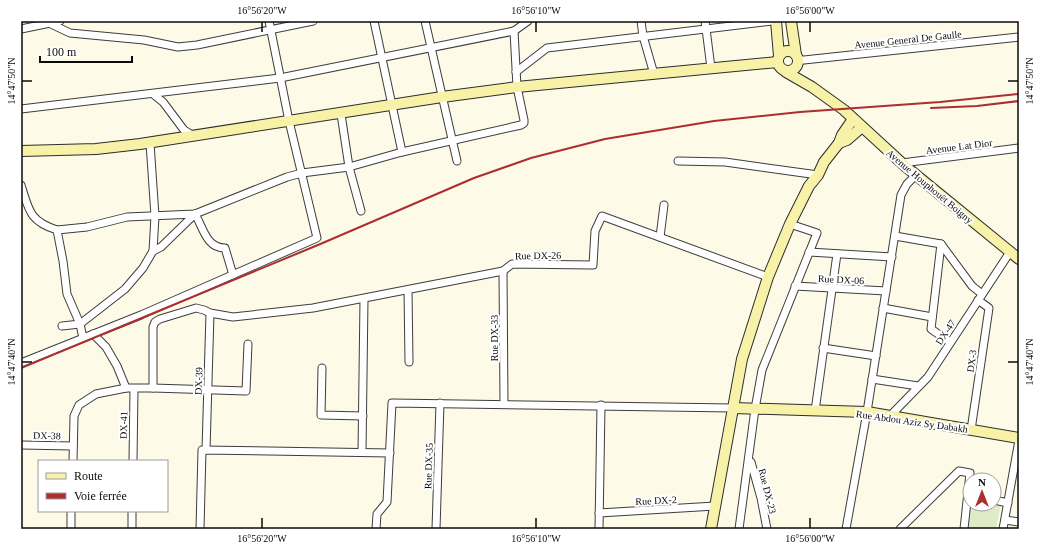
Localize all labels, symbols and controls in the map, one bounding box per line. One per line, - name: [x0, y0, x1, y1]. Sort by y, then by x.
- text: 16°56'20"W: [237, 5, 287, 16]
- text: 16°56'10"W: [511, 5, 561, 16]
- text: 16°56'00"W: [785, 5, 835, 16]
- street label: Avenue General De Gaulle: [854, 28, 963, 51]
- scale bar: [40, 38, 132, 64]
- text: 100 m: [46, 45, 77, 59]
- text: 14°47'50"N: [6, 57, 17, 105]
- text: 14°47'50"N: [1024, 57, 1035, 105]
- street label: Avenue Lat Dior: [925, 137, 994, 156]
- street label: Avenue Houphouët Boigny: [884, 147, 975, 226]
- street label: Rue DX-26: [515, 250, 561, 261]
- street label: Rue DX-06: [818, 273, 864, 286]
- street label: Rue DX-33: [489, 315, 500, 361]
- street label: DX-47: [933, 318, 958, 347]
- text: 14°47'40"N: [6, 338, 17, 386]
- text: 14°47'40"N: [1024, 338, 1035, 386]
- street label: DX-3: [964, 349, 979, 373]
- street label: DX-39: [193, 367, 204, 395]
- street label: Rue Abdou Aziz Sy Dabakh: [855, 408, 969, 435]
- street label: DX-41: [118, 411, 129, 439]
- street label: DX-38: [33, 430, 61, 441]
- street label: Rue DX-35: [422, 443, 435, 489]
- legend: [38, 460, 168, 512]
- street label: Rue DX-23: [757, 467, 778, 515]
- text: Route: [74, 469, 103, 483]
- north arrow: [962, 472, 1002, 512]
- text: N: [978, 476, 986, 488]
- text: Voie ferrée: [74, 489, 127, 503]
- street label: Rue DX-2: [635, 494, 677, 507]
- text: 16°56'20"W: [237, 533, 287, 544]
- text: 16°56'10"W: [511, 533, 561, 544]
- text: 16°56'00"W: [785, 533, 835, 544]

